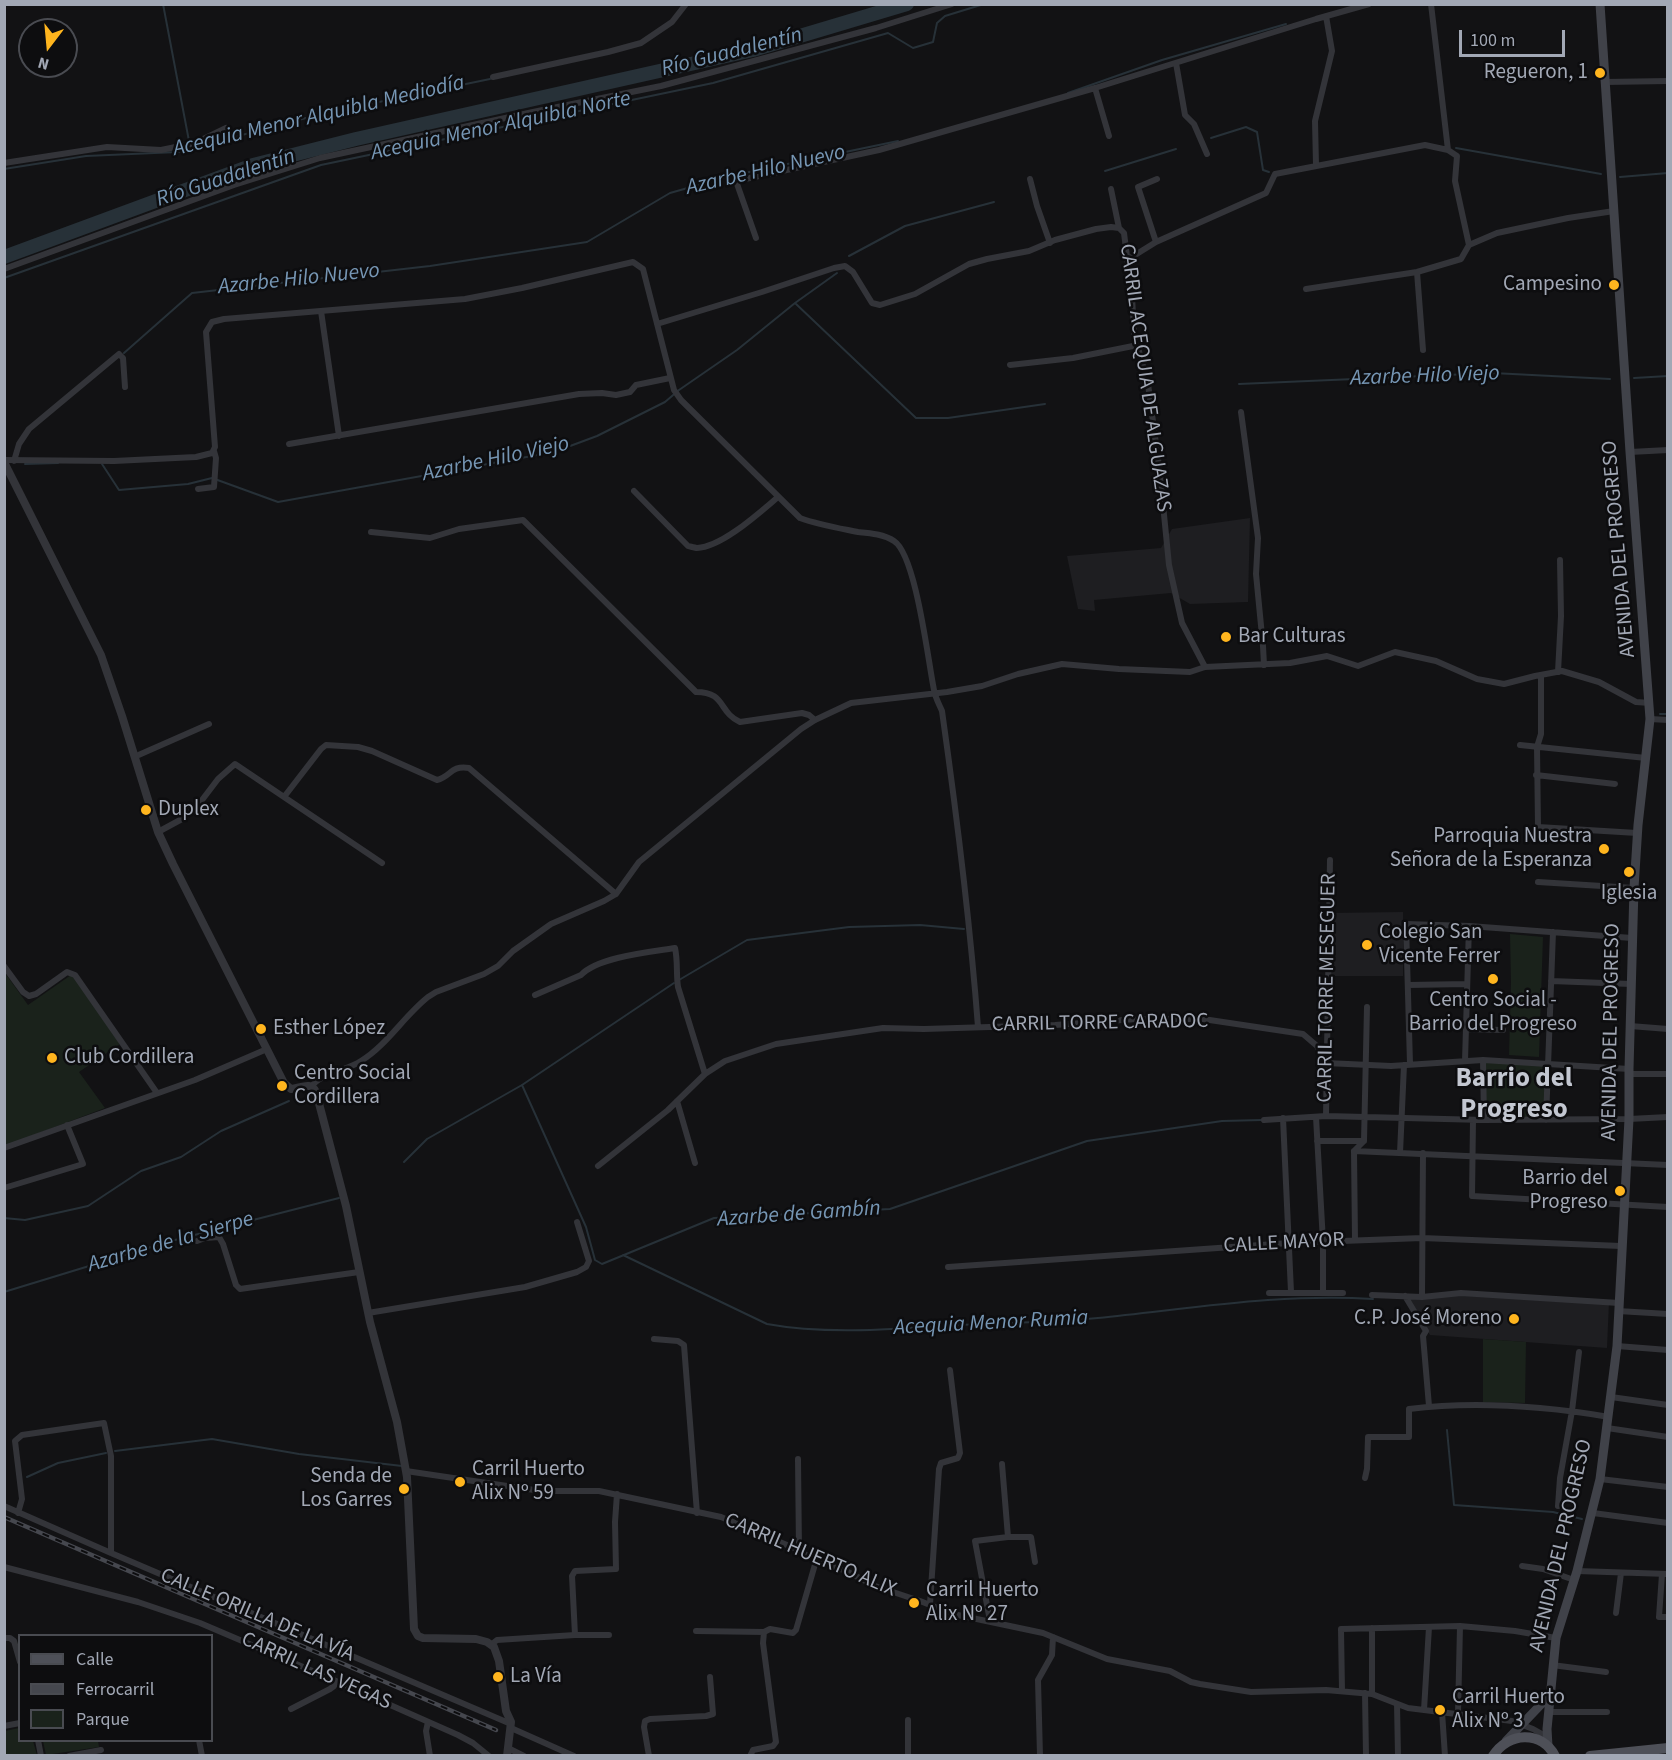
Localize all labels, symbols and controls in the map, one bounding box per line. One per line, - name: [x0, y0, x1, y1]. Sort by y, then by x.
- north arrow: [18, 18, 78, 78]
- scale bar: [1462, 18, 1568, 56]
- water label: Río Guadalentín: [659, 23, 805, 83]
- text: 100 m: [1470, 28, 1515, 53]
- text: N: [35, 51, 52, 75]
- place label: Regueron, 1: [1484, 60, 1588, 86]
- marker: Regueron, 1: [1593, 66, 1607, 80]
- water label: Acequia Menor Alquibla Mediodía: [171, 71, 467, 163]
- water label: Acequia Menor Alquibla Norte: [369, 87, 633, 167]
- water label: Azarbe Hilo Nuevo: [684, 140, 848, 202]
- water label: Río Guadalentín: [153, 144, 299, 214]
- street label: CARRIL ACEQUIA DE ALGUAZAS: [1113, 242, 1175, 514]
- water label: Azarbe Hilo Nuevo: [217, 258, 381, 302]
- place label: Campesino: [1503, 272, 1602, 298]
- marker: Campesino: [1607, 278, 1621, 292]
- water label: Azarbe Hilo Viejo: [1350, 361, 1500, 393]
- water label: Azarbe Hilo Viejo: [420, 432, 572, 488]
- street label: AVENIDA DEL PROGRESO: [1598, 439, 1642, 659]
- place label: Bar Culturas: [1238, 624, 1346, 650]
- marker: Bar Culturas: [1219, 630, 1233, 644]
- place label: Duplex: [158, 797, 219, 823]
- marker: Duplex: [139, 803, 153, 817]
- place label: Parroquia Nuestra Señora de la Esperanza: [1390, 824, 1592, 874]
- marker: Parroquia Nuestra Señora de la Esperanza: [1597, 842, 1611, 856]
- marker: Iglesia: [1622, 865, 1636, 879]
- street label: CARRIL TORRE MESEGUER: [1313, 873, 1343, 1103]
- place label: Iglesia: [1601, 881, 1657, 907]
- place label: Colegio San Vicente Ferrer: [1379, 920, 1500, 970]
- street label: AVENIDA DEL PROGRESO: [1598, 923, 1626, 1141]
- marker: Colegio San Vicente Ferrer: [1360, 938, 1374, 952]
- marker: Centro Social - Barrio del Progreso: [1486, 972, 1500, 986]
- place label: Centro Social - Barrio del Progreso: [1409, 988, 1577, 1038]
- street label: CARRIL TORRE CARADOC: [991, 1010, 1209, 1038]
- place label: Esther López: [273, 1016, 385, 1042]
- marker: Esther López: [254, 1022, 268, 1036]
- place label: Club Cordillera: [64, 1045, 194, 1071]
- marker: Club Cordillera: [45, 1051, 59, 1065]
- place label: Centro Social Cordillera: [294, 1061, 411, 1111]
- district label: Barrio del Progreso: [1455, 1064, 1573, 1127]
- marker: Centro Social Cordillera: [275, 1079, 289, 1093]
- place label: Barrio del Progreso: [1522, 1166, 1608, 1216]
- marker: Barrio del Progreso: [1613, 1184, 1627, 1198]
- water label: Azarbe de Gambín: [716, 1196, 882, 1234]
- water label: Azarbe de la Sierpe: [85, 1207, 257, 1279]
- street label: CALLE MAYOR: [1223, 1228, 1345, 1260]
- water label: Acequia Menor Rumia: [893, 1306, 1089, 1342]
- place label: C.P. José Moreno: [1354, 1306, 1502, 1332]
- marker: C.P. José Moreno: [1507, 1312, 1521, 1326]
- street label: AVENIDA DEL PROGRESO: [1525, 1437, 1599, 1655]
- place label: Carril Huerto Alix Nº 59: [472, 1457, 585, 1507]
- place label: Senda de Los Garres: [301, 1464, 392, 1514]
- marker: Carril Huerto Alix Nº 59: [453, 1475, 467, 1489]
- marker: Senda de Los Garres: [397, 1482, 411, 1496]
- street label: CARRIL HUERTO ALIX: [720, 1508, 900, 1604]
- street label: CALLE ORILLA DE LA VÍA: [156, 1564, 358, 1668]
- place label: Carril Huerto Alix Nº 27: [926, 1578, 1039, 1628]
- marker: Carril Huerto Alix Nº 27: [907, 1596, 921, 1610]
- street label: CARRIL LAS VEGAS: [237, 1628, 395, 1716]
- legend: [18, 1634, 213, 1742]
- text: Calle: [76, 1647, 113, 1672]
- place label: La Vía: [510, 1664, 562, 1690]
- marker: La Vía: [491, 1670, 505, 1684]
- text: Ferrocarril: [76, 1677, 154, 1702]
- place label: Carril Huerto Alix Nº 3: [1452, 1685, 1565, 1735]
- marker: Carril Huerto Alix Nº 3: [1433, 1703, 1447, 1717]
- text: Parque: [76, 1707, 129, 1732]

